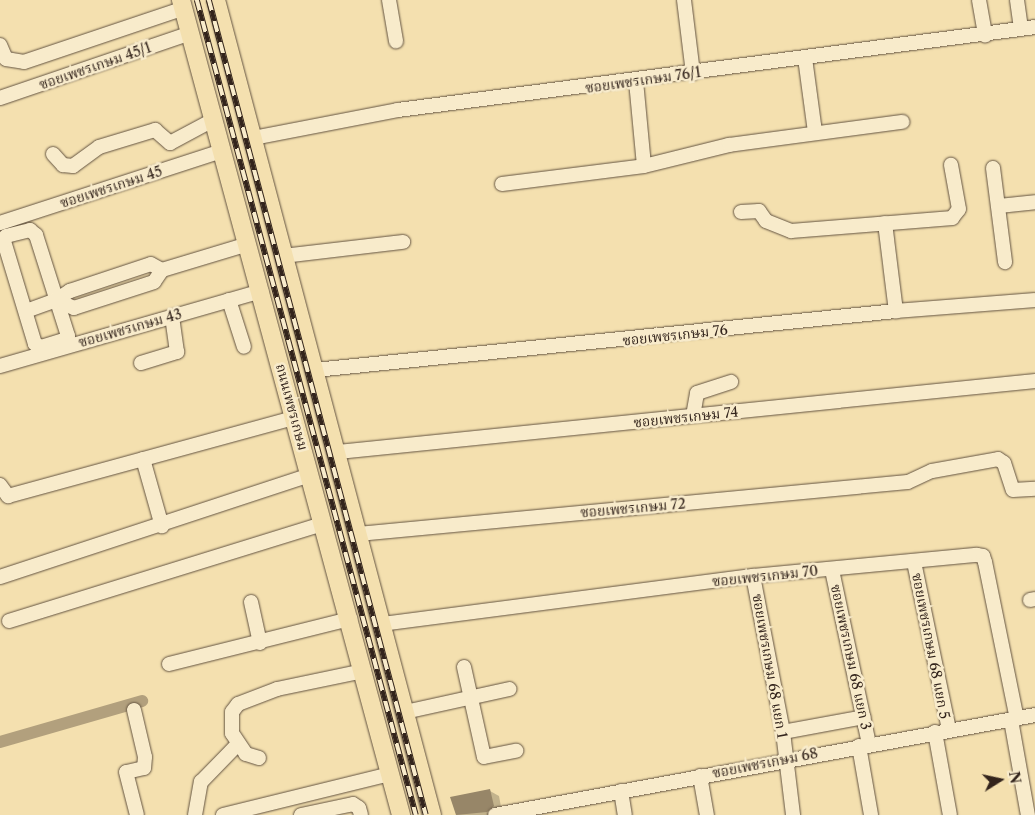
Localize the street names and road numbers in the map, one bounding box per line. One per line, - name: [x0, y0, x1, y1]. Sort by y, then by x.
- street label: ซอยเพชรเกษม 45/1: [37, 39, 153, 93]
- street label: ซอยเพชรเกษม 76/1: [584, 64, 702, 96]
- street label: ซอยเพชรเกษม 45: [58, 163, 164, 211]
- street label: ซอยเพชรเกษม 43: [76, 305, 184, 351]
- street label: ซอยเพชรเกษม 76: [622, 321, 728, 349]
- street label: ถนนเพชรเกษม: [272, 362, 312, 452]
- street label: ซอยเพชรเกษม 74: [633, 403, 739, 431]
- street label: ซอยเพชรเกษม 72: [580, 495, 686, 521]
- street label: ซอยเพชรเกษม 70: [711, 562, 819, 590]
- street label: ซอยเพชรเกษม 68 แยก 5: [909, 572, 953, 720]
- street label: ซอยเพชรเกษม 68 แยก 3: [827, 583, 875, 731]
- street label: ซอยเพชรเกษม 68 แยก 1: [749, 592, 791, 740]
- street label: ซอยเพชรเกษม 68: [711, 745, 819, 781]

